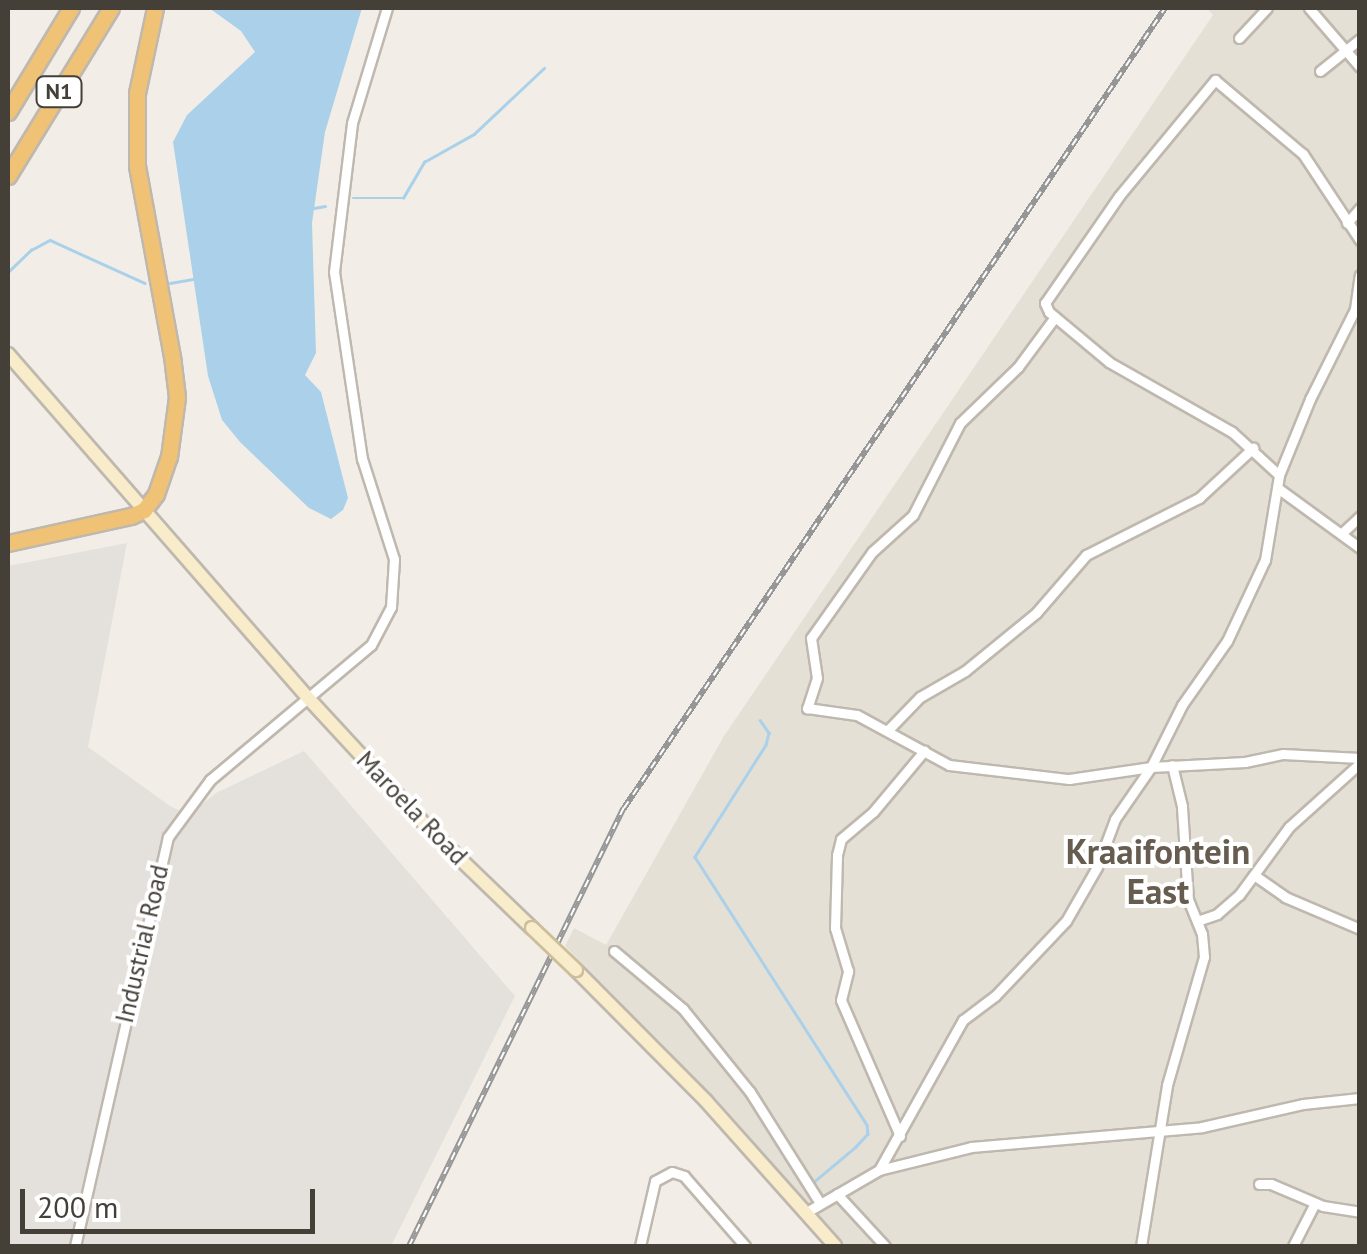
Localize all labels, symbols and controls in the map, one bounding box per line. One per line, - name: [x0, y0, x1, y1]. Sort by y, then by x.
- road number: N1: [34, 75, 84, 109]
- street label: Maroela Road: [350, 745, 474, 871]
- district label: Kraaifontein East: [1066, 830, 1250, 912]
- street label: Industrial Road: [109, 862, 175, 1026]
- scale bar: [25, 1169, 320, 1231]
- text: 200 m: [37, 1187, 118, 1226]

